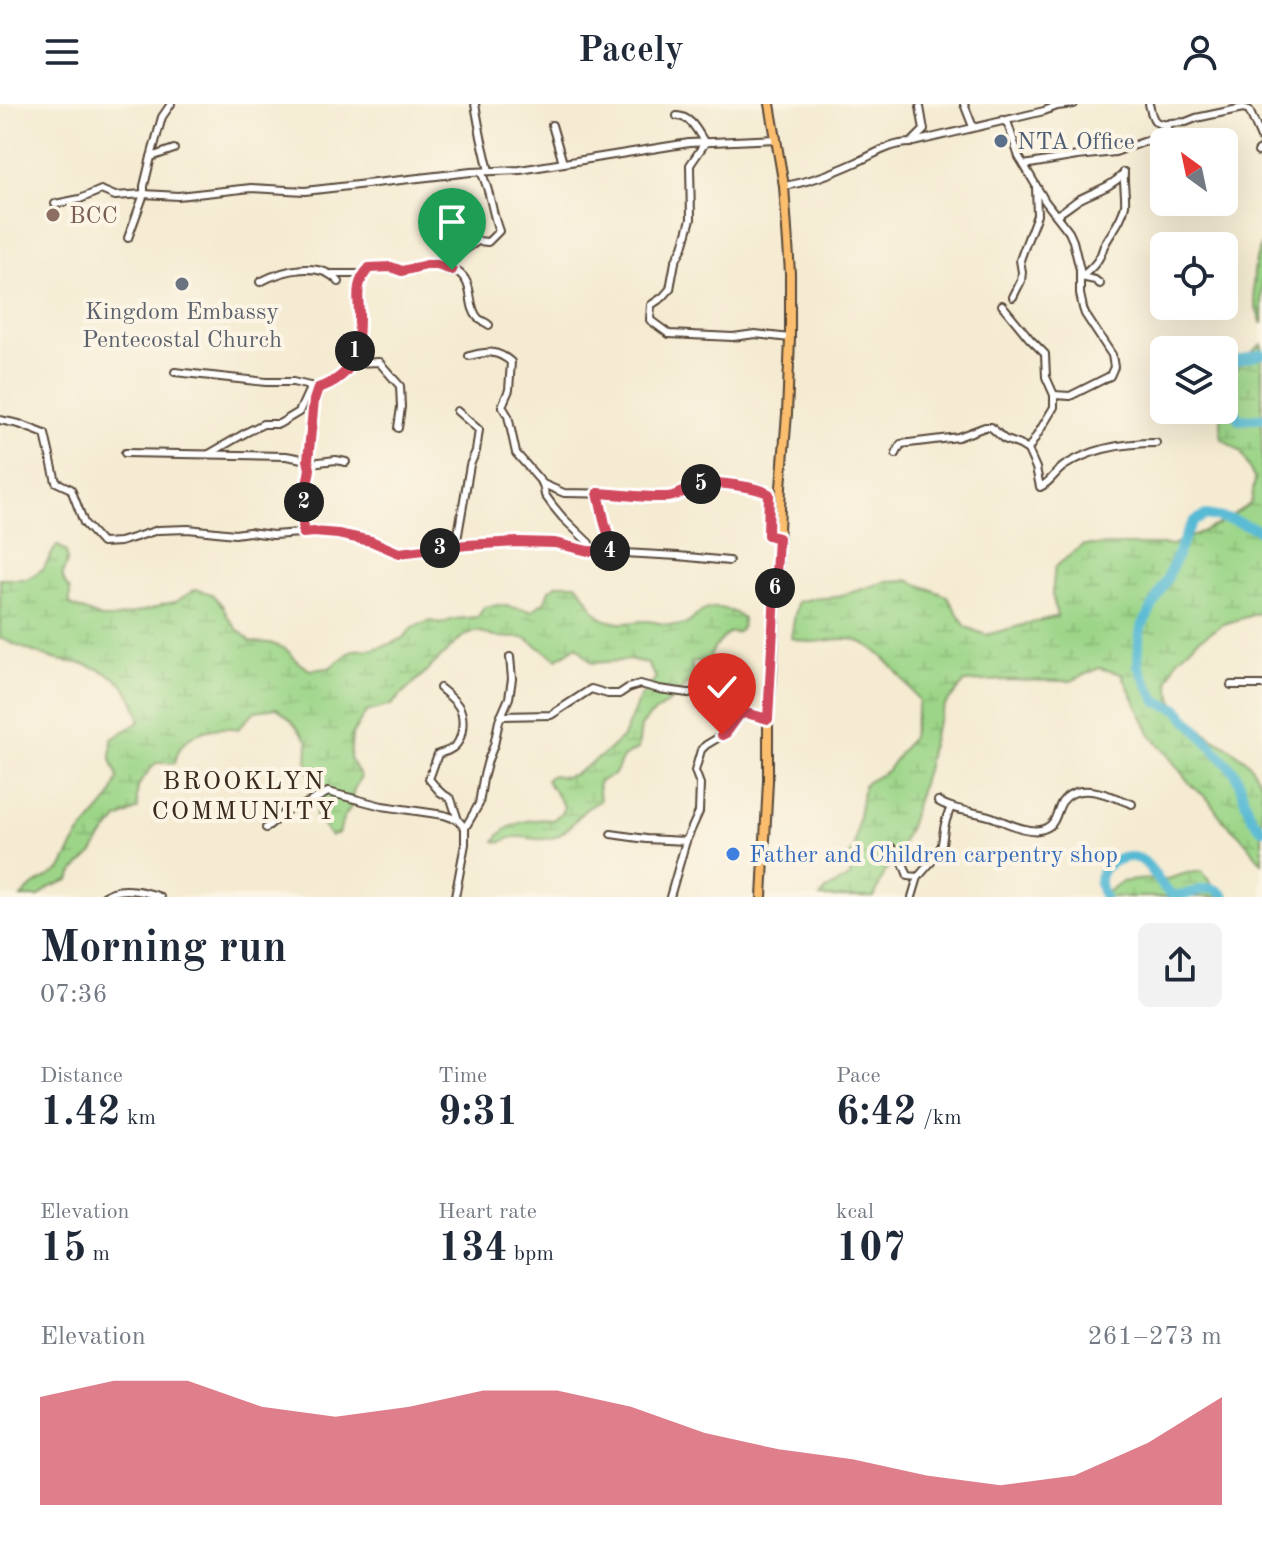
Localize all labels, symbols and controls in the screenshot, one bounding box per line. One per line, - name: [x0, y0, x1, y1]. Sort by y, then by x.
- icon: menu: [40, 30, 84, 74]
- icon: person: [1178, 30, 1222, 74]
- text: Pacely: [578, 34, 684, 70]
- north arrow: [1150, 128, 1238, 216]
- map controls: [1150, 128, 1238, 424]
- place label: NTA Office: [1017, 131, 1135, 155]
- marker: NTA Office: [992, 132, 1010, 150]
- pin: [418, 188, 486, 270]
- icon: arrive: [430, 200, 474, 244]
- place label: BCC: [69, 205, 118, 229]
- marker: BCC: [44, 206, 62, 224]
- button: locate: [1150, 232, 1238, 320]
- marker: Kingdom Embassy Pentecostal Church: [173, 275, 191, 293]
- place label: Kingdom Embassy Pentecostal Church: [82, 301, 282, 353]
- pin: 1: [335, 331, 375, 371]
- button: layers: [1150, 336, 1238, 424]
- text: 1: [349, 340, 361, 362]
- pin: 5: [681, 464, 721, 504]
- text: 5: [695, 473, 707, 495]
- pin: 2: [284, 482, 324, 522]
- text: 2: [298, 491, 310, 513]
- pin: 3: [420, 528, 460, 568]
- pin: 4: [590, 531, 630, 571]
- text: 3: [434, 537, 446, 559]
- text: 4: [604, 540, 616, 562]
- pin: 6: [755, 568, 795, 608]
- text: 6: [769, 577, 781, 599]
- pin: [688, 653, 756, 735]
- icon: check: [700, 665, 744, 709]
- district label: BROOKLYN COMMUNITY: [151, 769, 337, 825]
- place label: Father and Children carpentry shop: [749, 844, 1118, 868]
- marker: Father and Children carpentry shop: [724, 845, 742, 863]
- button: share: [1138, 923, 1222, 1007]
- text: Morning run: [40, 927, 287, 971]
- text: 07:36: [40, 982, 108, 1008]
- text: Distance: [40, 1065, 123, 1087]
- text: Time: [438, 1065, 487, 1087]
- text: Pace: [836, 1065, 881, 1087]
- text: 1.42: [40, 1094, 121, 1134]
- text: 9:31: [438, 1094, 519, 1134]
- text: 6:42: [836, 1094, 917, 1134]
- text: km: [121, 1107, 156, 1129]
- text: /km: [917, 1107, 962, 1129]
- text: Elevation: [40, 1201, 130, 1223]
- text: Heart rate: [438, 1201, 537, 1223]
- text: kcal: [836, 1201, 874, 1223]
- text: 15: [40, 1230, 86, 1270]
- text: 134: [438, 1230, 508, 1270]
- text: 107: [836, 1230, 906, 1270]
- text: m: [86, 1243, 110, 1265]
- text: bpm: [508, 1243, 554, 1265]
- text: Elevation: [40, 1324, 146, 1350]
- text: 261–273 m: [1087, 1324, 1222, 1350]

